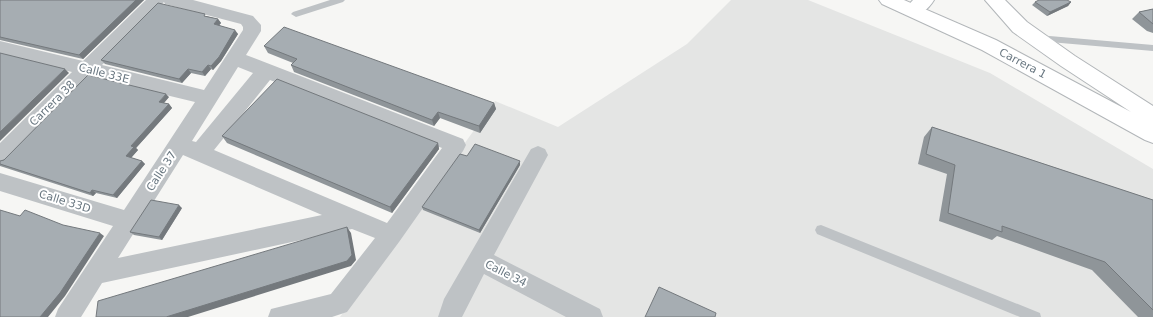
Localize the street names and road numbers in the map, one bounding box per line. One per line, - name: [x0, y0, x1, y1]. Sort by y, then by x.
- street label: Carrera 1: [997, 46, 1049, 81]
- street label: Calle 33E: [77, 61, 131, 86]
- street label: Carrera 38: [27, 78, 78, 129]
- street label: Calle 37: [144, 149, 179, 194]
- street label: Calle 33D: [37, 187, 92, 215]
- street label: Calle 34: [483, 257, 529, 289]

